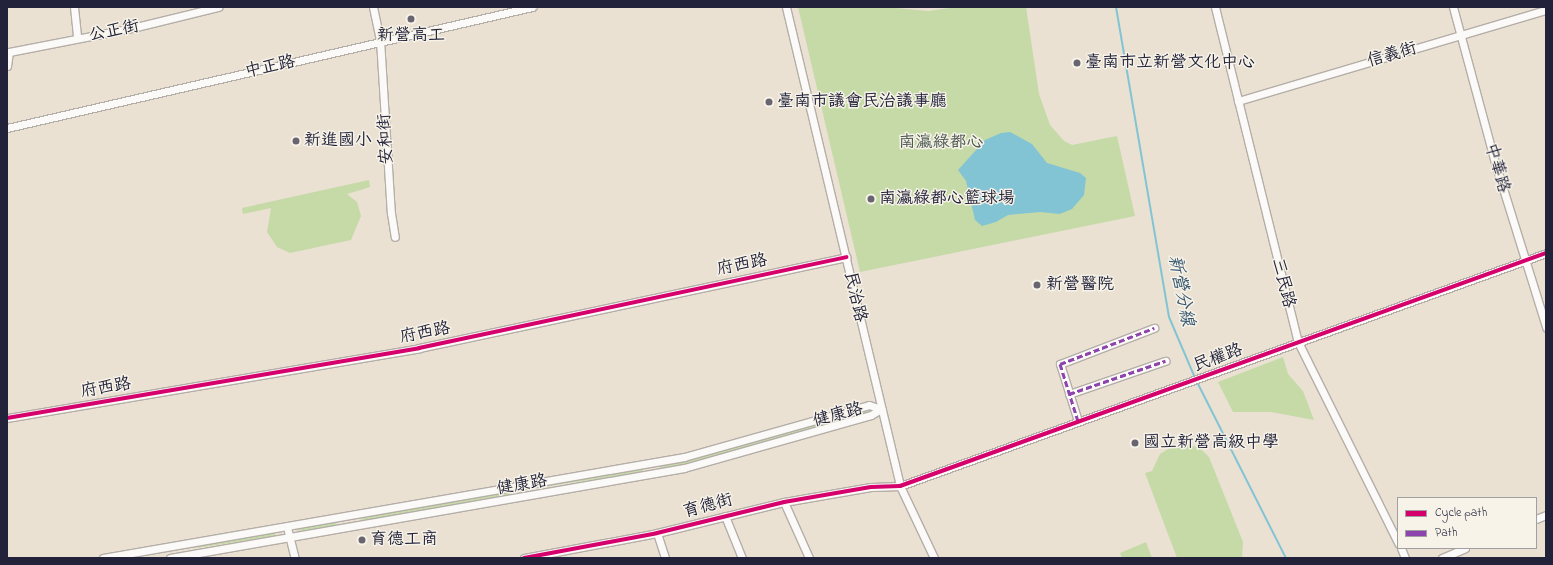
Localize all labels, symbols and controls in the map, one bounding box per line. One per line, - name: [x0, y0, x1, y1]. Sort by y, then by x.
- marker: 新營高工: [406, 14, 416, 24]
- street label: 公正街: [87, 16, 141, 46]
- place label: 新營高工: [377, 26, 445, 46]
- street label: 信義街: [1365, 38, 1419, 72]
- street label: 中正路: [243, 52, 297, 82]
- place label: 臺南市立新營文化中心: [1085, 53, 1255, 73]
- marker: 臺南市立新營文化中心: [1072, 58, 1082, 68]
- place label: 臺南市議會民治議事廳: [777, 92, 947, 112]
- marker: 臺南市議會民治議事廳: [764, 97, 774, 107]
- street label: 安和街: [374, 113, 398, 165]
- place label: 新進國小: [304, 131, 372, 151]
- park label: 南瀛綠都心: [899, 133, 983, 153]
- marker: 新進國小: [291, 136, 301, 146]
- street label: 中華路: [1480, 141, 1514, 195]
- place label: 南瀛綠都心籃球場: [879, 189, 1015, 209]
- marker: 南瀛綠都心籃球場: [866, 194, 876, 204]
- street label: 府西路: [715, 250, 769, 280]
- water label: 新營分線: [1163, 254, 1197, 328]
- street label: 三民路: [1267, 256, 1299, 310]
- street label: 民治路: [839, 270, 871, 324]
- place label: 新營醫院: [1046, 275, 1114, 295]
- marker: 新營醫院: [1031, 279, 1043, 291]
- street label: 府西路: [398, 318, 452, 348]
- street label: 民權路: [1191, 340, 1245, 376]
- street label: 府西路: [79, 374, 133, 402]
- street label: 健康路: [811, 399, 865, 431]
- place label: 國立新營高級中學: [1143, 433, 1279, 453]
- marker: 國立新營高級中學: [1130, 438, 1140, 448]
- street label: 健康路: [495, 471, 549, 499]
- street label: 育德街: [681, 490, 735, 522]
- legend: [1397, 497, 1537, 549]
- text: Cycle path: [1435, 504, 1487, 522]
- text: Path: [1435, 524, 1457, 542]
- place label: 育德工商: [370, 530, 438, 550]
- marker: 育德工商: [357, 535, 367, 545]

